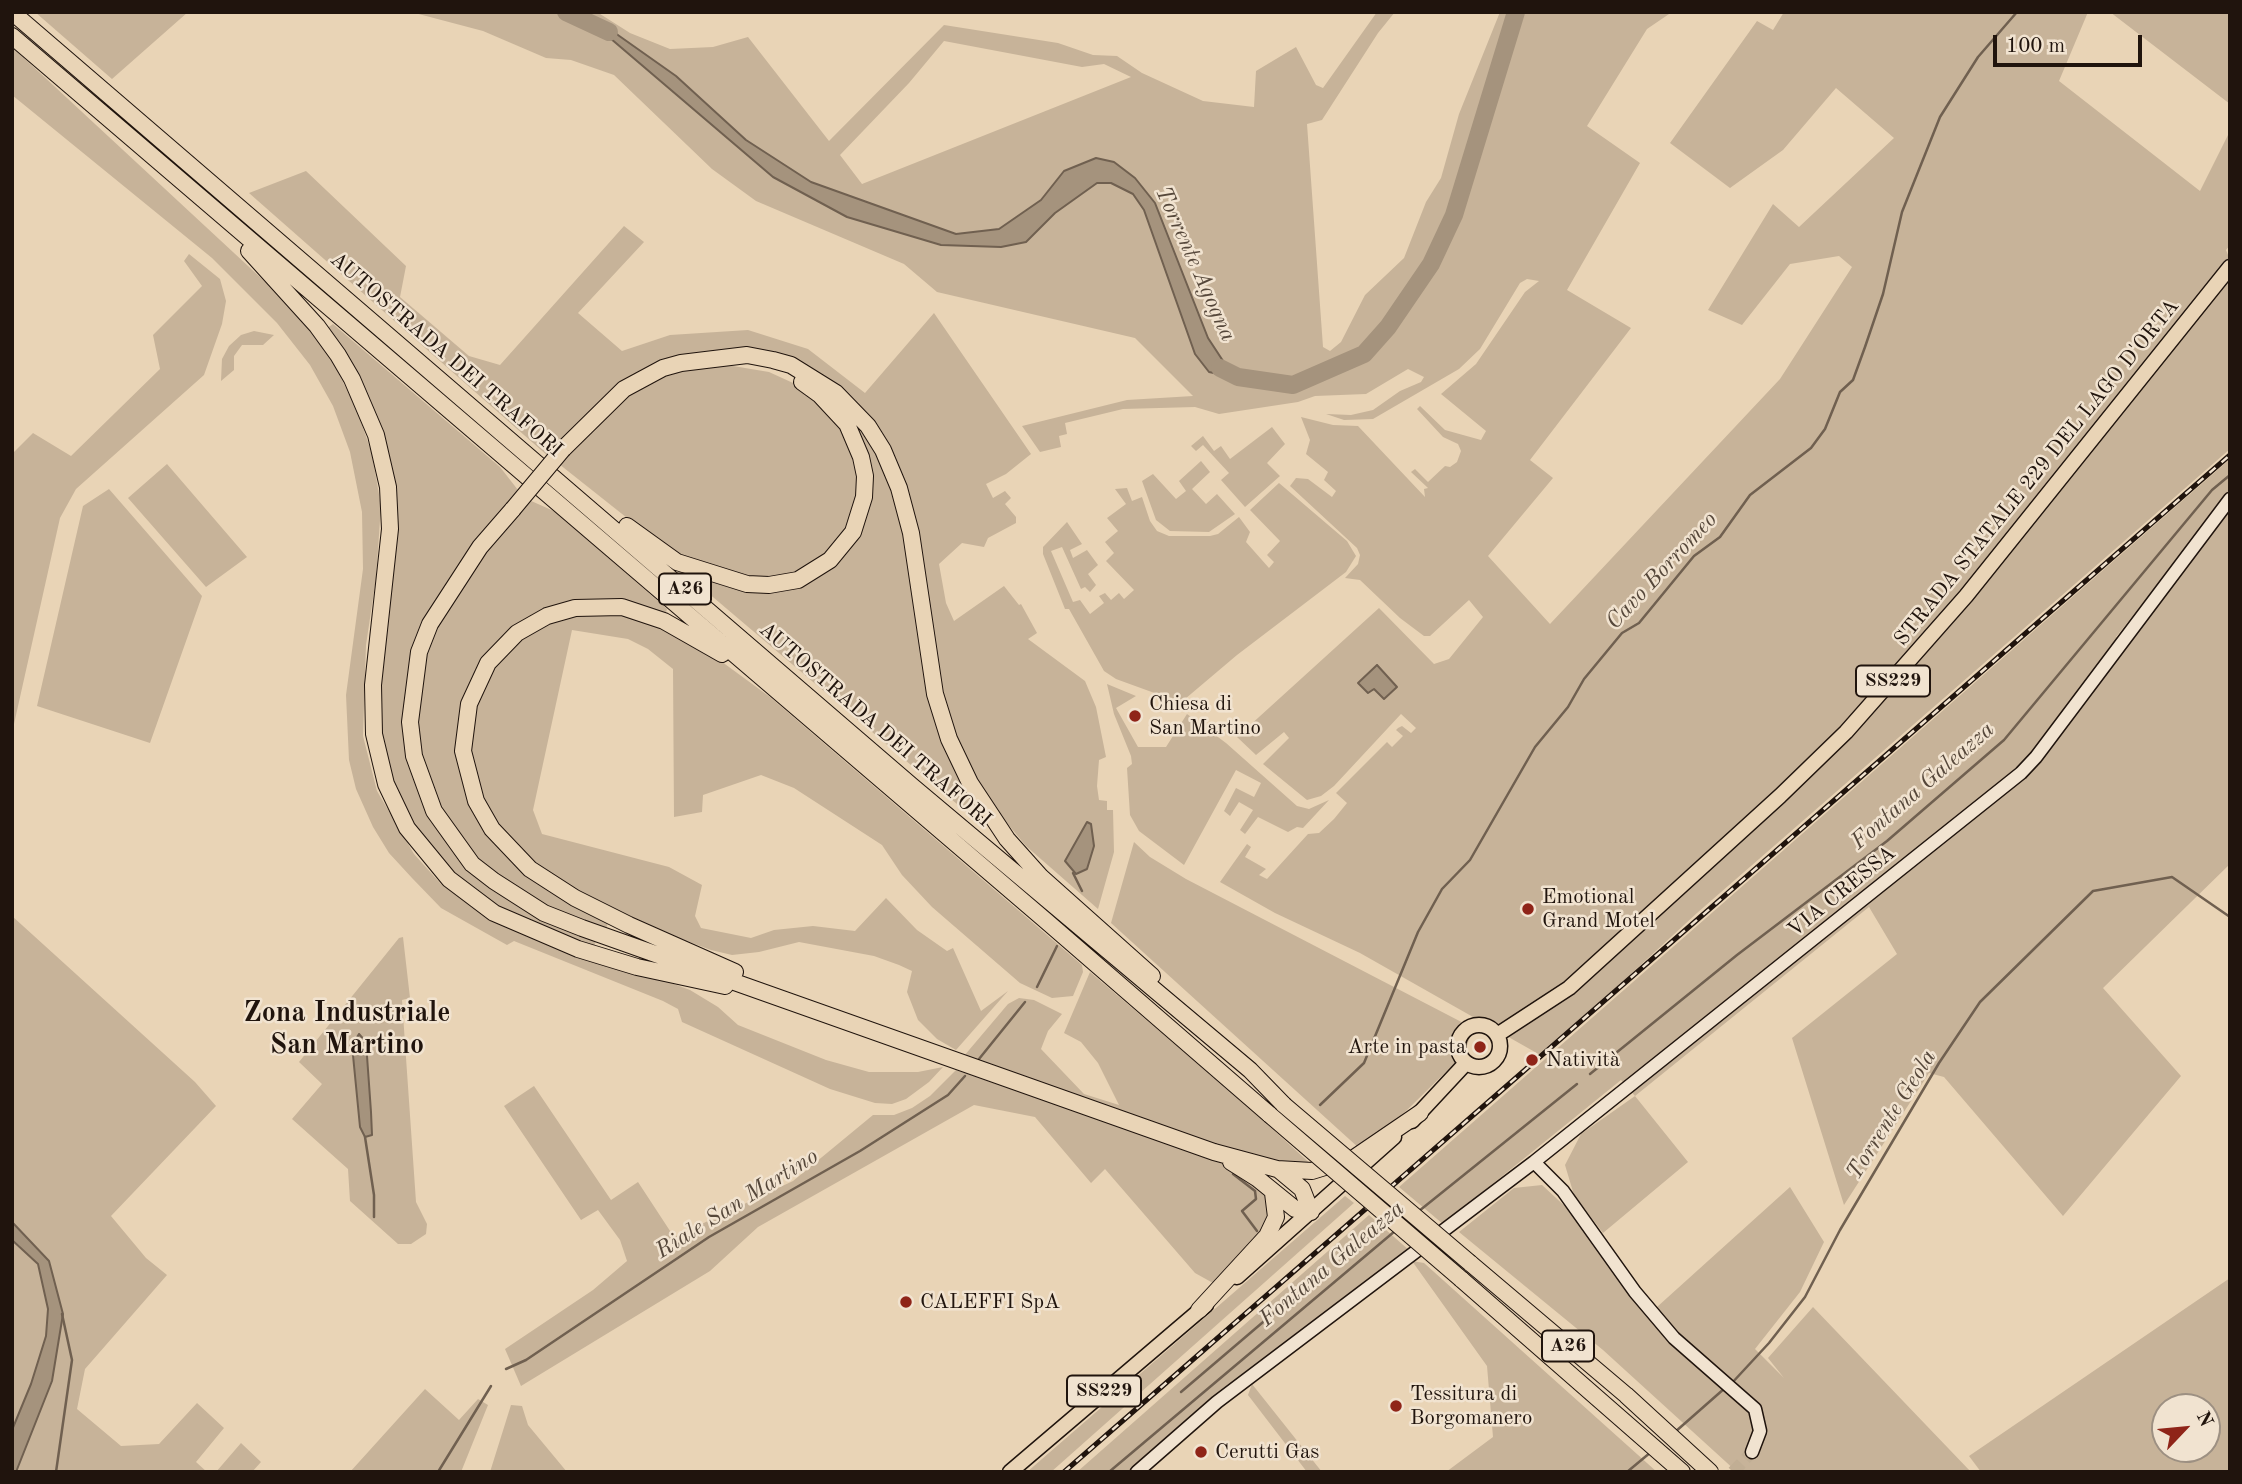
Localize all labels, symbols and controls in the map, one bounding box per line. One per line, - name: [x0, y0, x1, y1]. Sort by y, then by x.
- scale bar: [1997, 21, 2146, 65]
- text: 100 m: [2006, 36, 2065, 57]
- water label: Torrente Agogna: [1148, 182, 1242, 346]
- street label: AUTOSTRADA DEI TRAFORI: [325, 247, 567, 463]
- street label: STRADA STATALE 229 DEL LAGO D'ORTA: [1889, 295, 2185, 651]
- water label: Cavo Borromeo: [1601, 507, 1723, 635]
- road number: A26: [659, 574, 711, 604]
- street label: AUTOSTRADA DEI TRAFORI: [754, 617, 996, 833]
- road number: SS229: [1856, 666, 1930, 696]
- place label: Chiesa di San Martino: [1149, 691, 1261, 741]
- marker: Chiesa di San Martino: [1127, 708, 1143, 724]
- water label: Fontana Galeazza: [1846, 716, 2000, 856]
- street label: VIA CRESSA: [1783, 841, 1901, 943]
- place label: Emotional Grand Motel: [1542, 884, 1655, 934]
- marker: Emotional Grand Motel: [1520, 901, 1536, 917]
- district label: Zona Industriale San Martino: [243, 997, 451, 1063]
- place label: Arte in pasta: [1347, 1034, 1466, 1060]
- marker: Arte in pasta: [1472, 1039, 1488, 1055]
- water label: Torrente Geola: [1841, 1045, 1943, 1185]
- place label: Natività: [1546, 1047, 1620, 1073]
- marker: Natività: [1524, 1052, 1540, 1068]
- water label: Riale San Martino: [650, 1143, 824, 1265]
- water label: Fontana Galeazza: [1254, 1195, 1410, 1333]
- place label: CALEFFI SpA: [920, 1289, 1060, 1315]
- marker: CALEFFI SpA: [898, 1294, 914, 1310]
- road number: A26: [1542, 1330, 1594, 1362]
- road number: SS229: [1067, 1376, 1141, 1406]
- place label: Tessitura di Borgomanero: [1410, 1381, 1532, 1431]
- north arrow: [2151, 1393, 2221, 1463]
- marker: Tessitura di Borgomanero: [1388, 1398, 1404, 1414]
- text: N: [2192, 1409, 2215, 1430]
- place label: Cerutti Gas: [1215, 1439, 1319, 1465]
- marker: Cerutti Gas: [1193, 1444, 1209, 1460]

